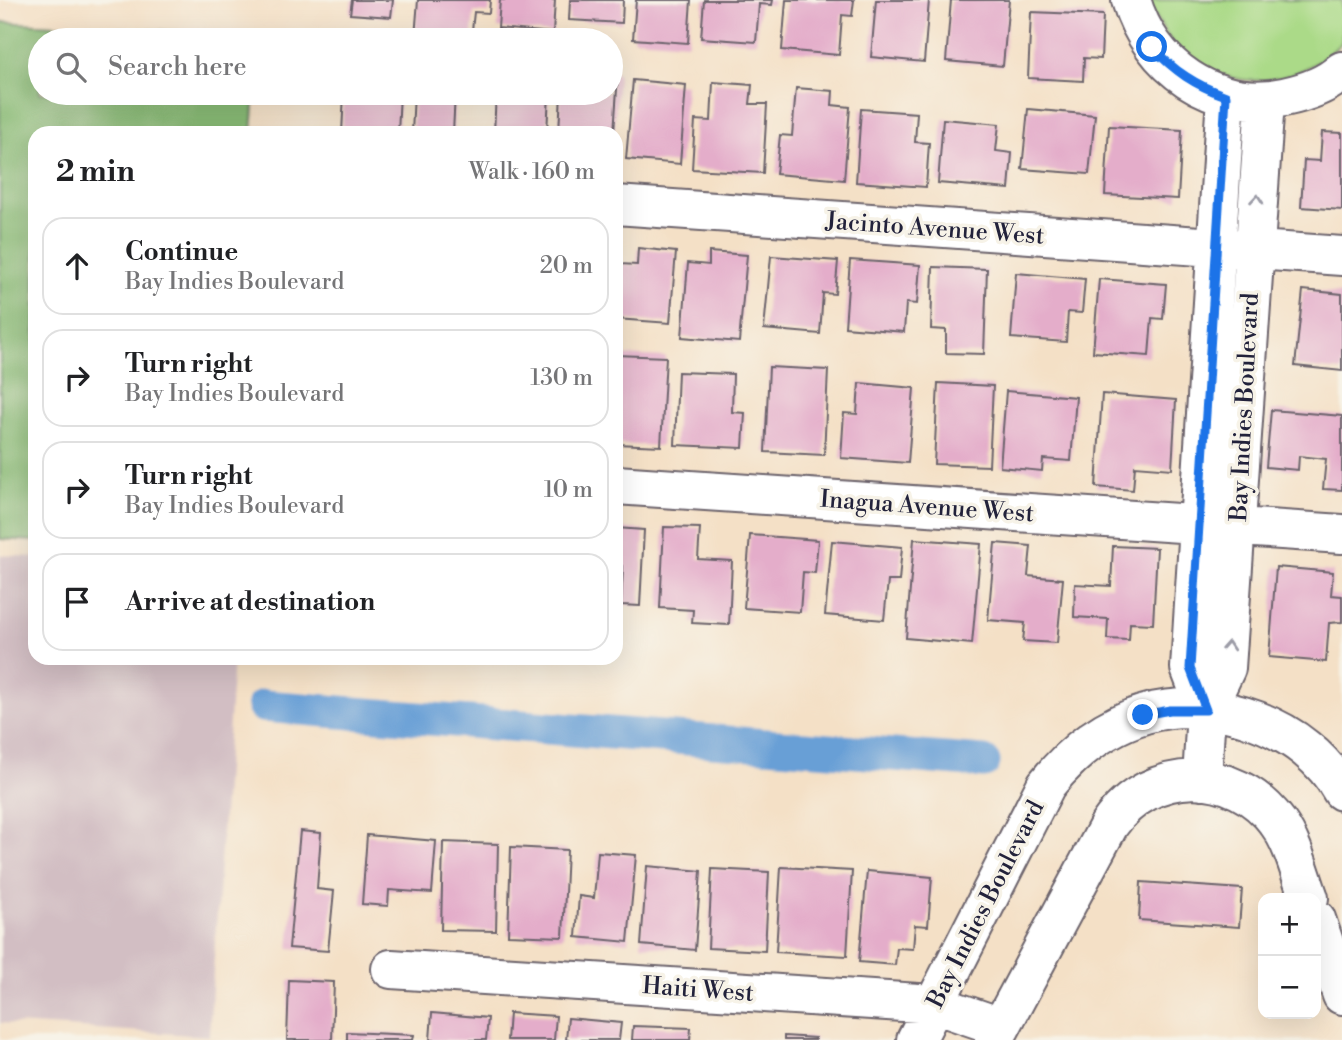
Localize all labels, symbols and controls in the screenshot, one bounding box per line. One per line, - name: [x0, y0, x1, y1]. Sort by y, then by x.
- search box: [28, 28, 623, 105]
- route start: [1136, 31, 1167, 62]
- icon: search: [52, 48, 90, 86]
- text: Search here: [108, 51, 247, 83]
- text: 2 min: [56, 153, 135, 191]
- text: Walk · 160 m: [469, 158, 595, 186]
- one-way arrow: [1250, 194, 1265, 205]
- street label: Jacinto Avenue West: [824, 206, 1046, 252]
- text: Continue: [125, 236, 238, 268]
- icon: ahead: [58, 247, 96, 285]
- text: 20 m: [540, 252, 593, 280]
- text: Bay Indies Boulevard: [125, 268, 344, 296]
- street label: Bay Indies Boulevard: [1224, 292, 1266, 523]
- text: Turn right: [125, 348, 253, 380]
- icon: right: [58, 359, 96, 397]
- text: 130 m: [530, 364, 593, 392]
- text: Bay Indies Boulevard: [125, 380, 344, 408]
- text: Turn right: [125, 460, 253, 492]
- icon: right: [58, 471, 96, 509]
- text: 10 m: [544, 476, 593, 504]
- street label: Inagua Avenue West: [819, 485, 1035, 529]
- text: Bay Indies Boulevard: [125, 492, 344, 520]
- icon: arrive: [58, 583, 96, 621]
- text: Arrive at destination: [125, 586, 375, 618]
- one-way arrow: [1220, 641, 1235, 652]
- route end: [1127, 699, 1158, 730]
- street label: Bay Indies Boulevard: [920, 795, 1051, 1014]
- map controls: [1258, 893, 1321, 1019]
- button: +: [1258, 893, 1321, 956]
- button: −: [1258, 956, 1321, 1019]
- street label: Haiti West: [641, 971, 755, 1009]

